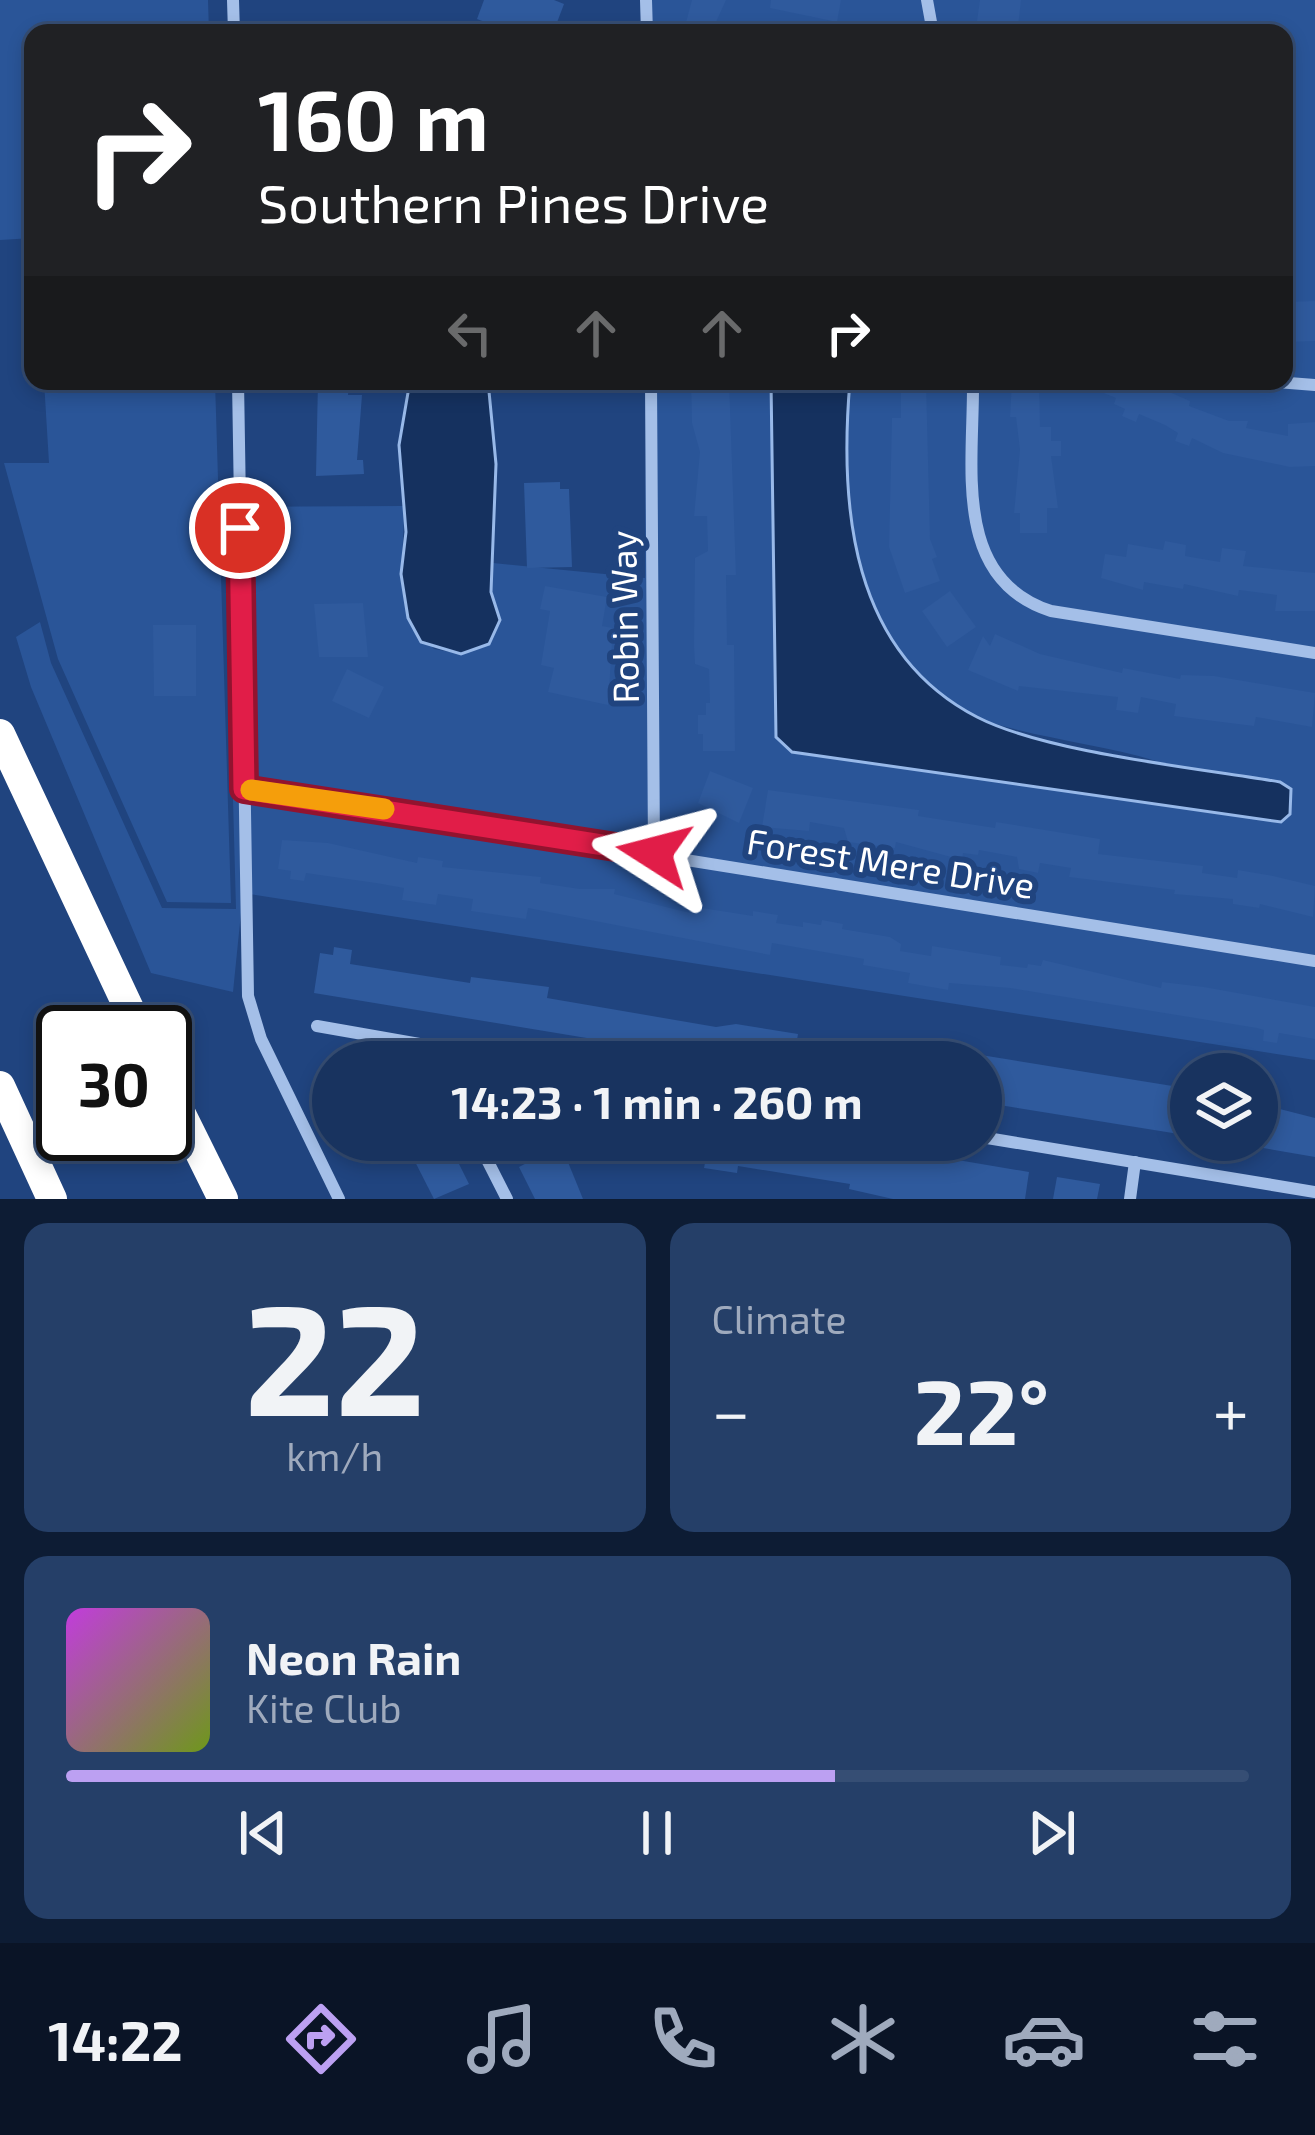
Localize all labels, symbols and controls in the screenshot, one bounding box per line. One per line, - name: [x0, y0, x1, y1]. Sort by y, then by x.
- text: 160 m: [258, 67, 489, 168]
- icon: right: [60, 72, 216, 228]
- text: Southern Pines Drive: [258, 169, 769, 234]
- icon: left: [437, 300, 503, 366]
- icon: ahead: [563, 300, 629, 366]
- icon: ahead: [689, 300, 755, 366]
- icon: right: [815, 300, 881, 366]
- pin: [189, 477, 291, 579]
- icon: arrive: [207, 495, 273, 561]
- street label: Robin Way: [600, 530, 646, 704]
- position arrow: [591, 790, 717, 916]
- street label: Forest Mere Drive: [744, 818, 1038, 906]
- speed limit sign: 30: [36, 1005, 192, 1161]
- map controls: [1170, 1053, 1278, 1161]
- button: layers: [1170, 1053, 1278, 1161]
- text: 14:23 · 1 min · 260 m: [451, 1074, 863, 1128]
- text: 22: [244, 1260, 425, 1447]
- text: Climate: [712, 1295, 846, 1342]
- text: 22°: [914, 1355, 1049, 1463]
- text: −: [712, 1370, 750, 1449]
- text: +: [1213, 1370, 1249, 1449]
- text: km/h: [286, 1432, 383, 1479]
- text: Neon Rain: [246, 1630, 461, 1684]
- text: Kite Club: [246, 1684, 402, 1731]
- icon: previous: [230, 1800, 296, 1866]
- icon: pause: [624, 1800, 690, 1866]
- icon: next: [1019, 1800, 1085, 1866]
- icon: directions: [279, 1997, 363, 2081]
- icon: music: [460, 1997, 544, 2081]
- icon: phone: [641, 1997, 725, 2081]
- icon: climate: [821, 1997, 905, 2081]
- icon: car: [1002, 1997, 1086, 2081]
- icon: filters: [1183, 1997, 1267, 2081]
- text: 14:22: [48, 2007, 183, 2072]

